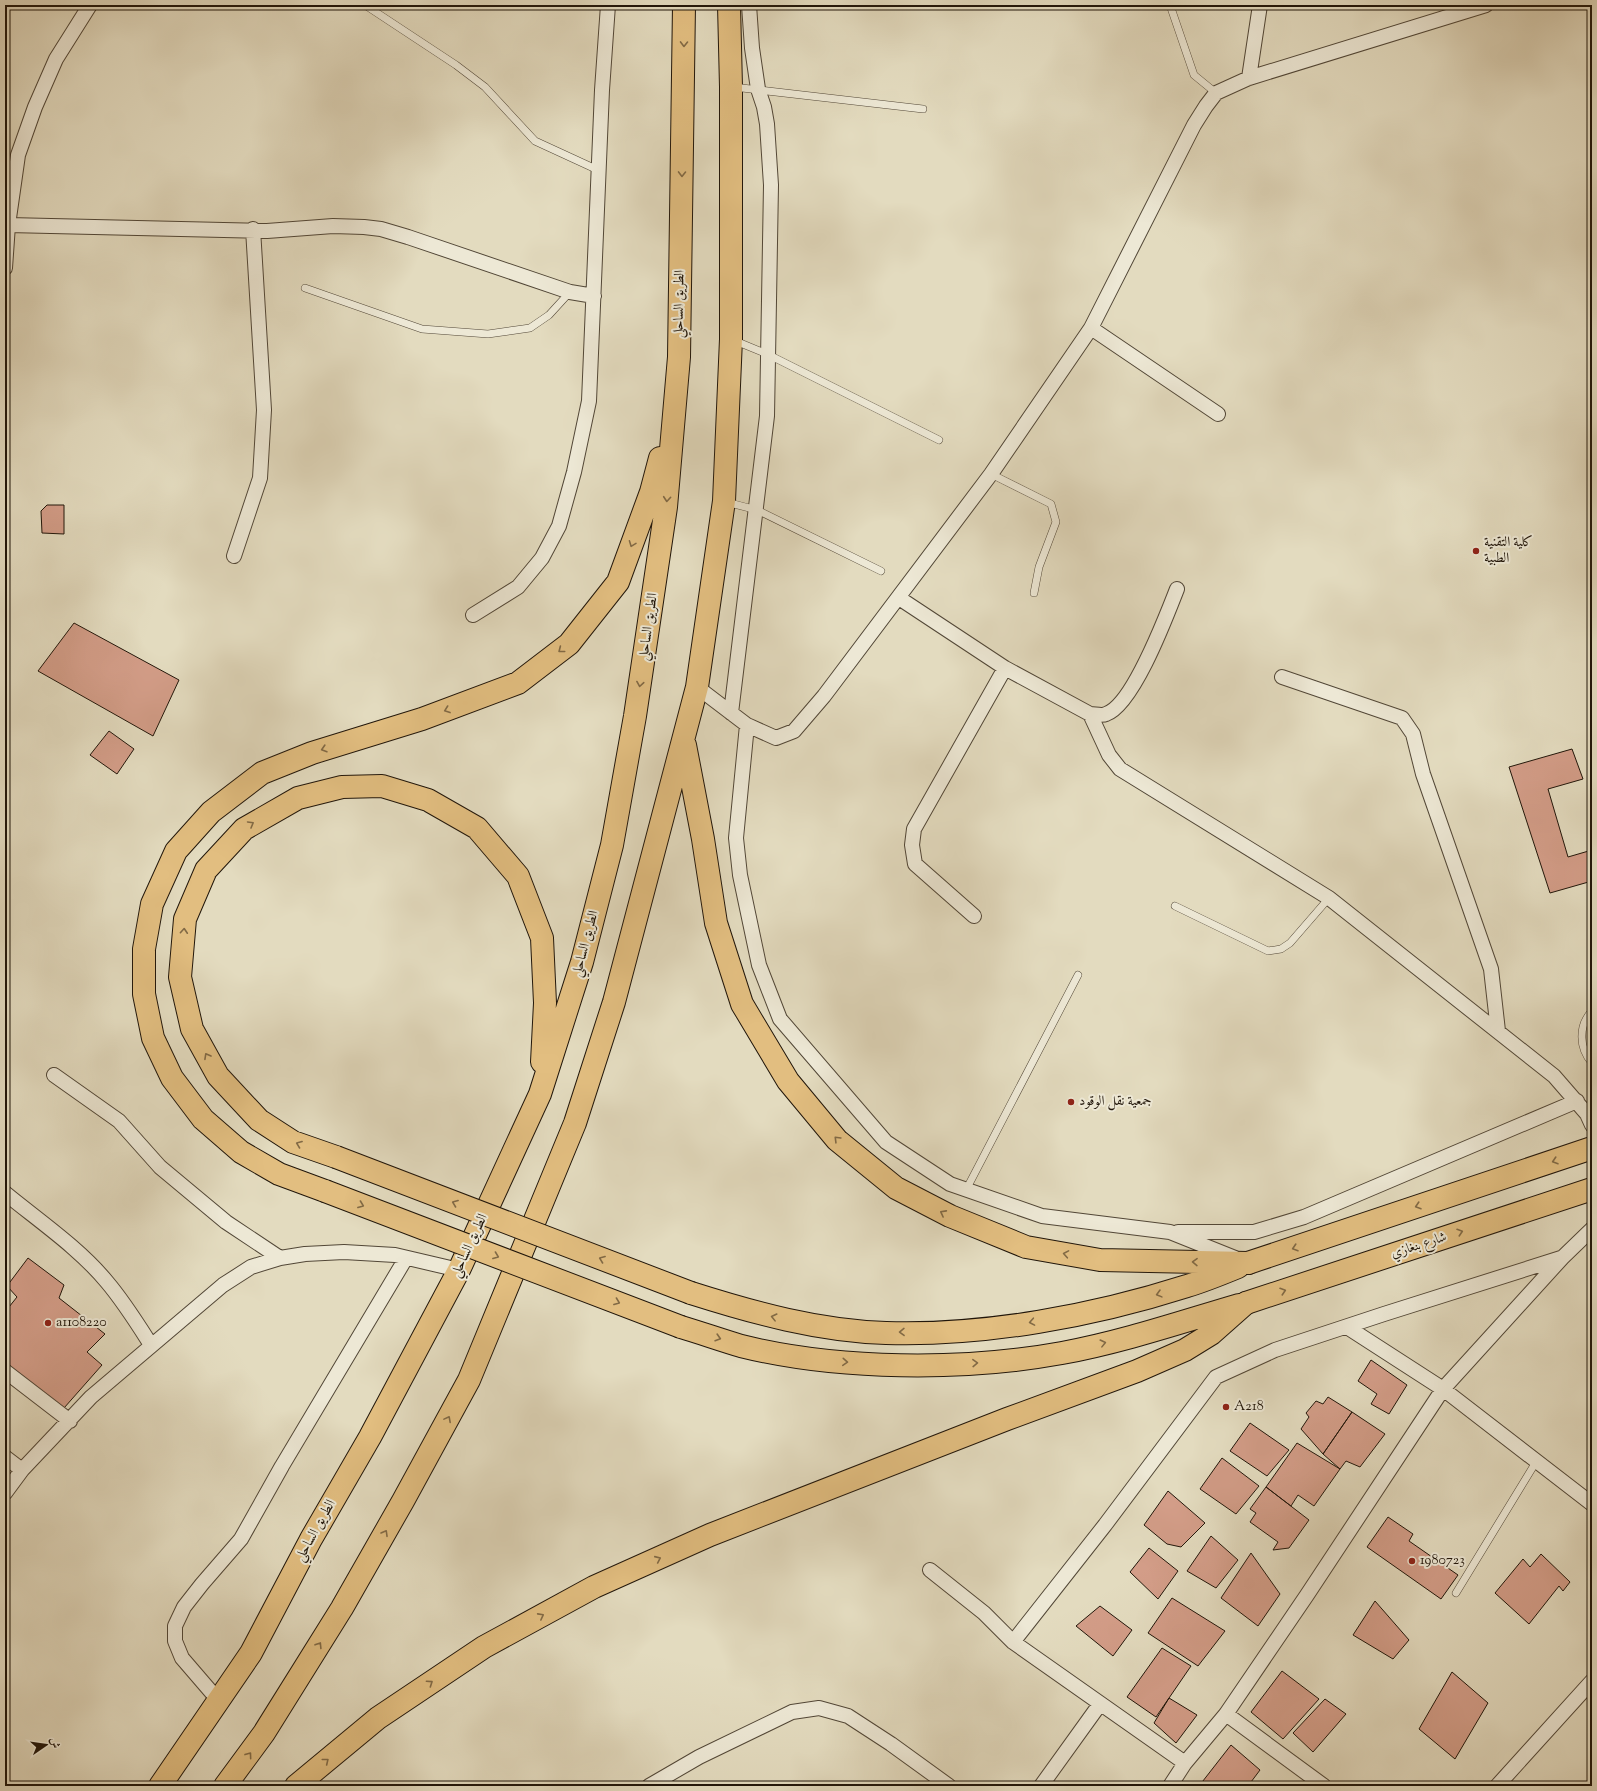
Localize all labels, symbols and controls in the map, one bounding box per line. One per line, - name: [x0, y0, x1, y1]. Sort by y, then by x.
- one-way arrow: [680, 41, 688, 47]
- one-way arrow: [678, 171, 686, 177]
- street label: الطريق الساحلي: [669, 270, 692, 338]
- one-way arrow: [662, 496, 671, 502]
- place label: كلية التقنية الطبية: [1484, 533, 1533, 569]
- one-way arrow: [629, 540, 637, 547]
- marker: كلية التقنية الطبية: [1471, 546, 1481, 556]
- street label: الطريق الساحلي: [634, 592, 665, 662]
- one-way arrow: [559, 645, 566, 652]
- one-way arrow: [636, 680, 645, 687]
- one-way arrow: [444, 705, 451, 713]
- one-way arrow: [320, 744, 327, 753]
- one-way arrow: [247, 822, 254, 829]
- street label: الطريق الساحلي: [568, 908, 605, 980]
- one-way arrow: [179, 928, 188, 934]
- one-way arrow: [204, 1053, 212, 1060]
- place label: جمعية نقل الوقود: [1079, 1092, 1152, 1112]
- marker: جمعية نقل الوقود: [1066, 1097, 1076, 1107]
- one-way arrow: [834, 1136, 842, 1144]
- one-way arrow: [295, 1140, 302, 1148]
- one-way arrow: [1552, 1156, 1559, 1164]
- one-way arrow: [451, 1199, 458, 1207]
- one-way arrow: [358, 1200, 365, 1208]
- one-way arrow: [1415, 1202, 1422, 1210]
- one-way arrow: [940, 1210, 947, 1218]
- street label: الطريق الساحلي: [447, 1211, 494, 1282]
- street label: شارع بنغازي: [1388, 1228, 1450, 1264]
- one-way arrow: [1456, 1229, 1463, 1237]
- one-way arrow: [1292, 1243, 1299, 1251]
- one-way arrow: [1063, 1250, 1069, 1259]
- one-way arrow: [492, 1251, 499, 1259]
- one-way arrow: [599, 1255, 606, 1263]
- one-way arrow: [1192, 1258, 1198, 1266]
- one-way arrow: [1280, 1287, 1287, 1296]
- one-way arrow: [1155, 1289, 1162, 1298]
- one-way arrow: [614, 1298, 621, 1306]
- place label: a1108220: [56, 1313, 107, 1333]
- one-way arrow: [770, 1313, 777, 1322]
- one-way arrow: [1029, 1317, 1035, 1326]
- marker: a1108220: [43, 1318, 53, 1328]
- one-way arrow: [899, 1328, 905, 1337]
- one-way arrow: [714, 1333, 721, 1342]
- one-way arrow: [1100, 1339, 1107, 1347]
- one-way arrow: [842, 1357, 848, 1366]
- one-way arrow: [972, 1359, 978, 1367]
- place label: A218: [1234, 1397, 1264, 1417]
- marker: A218: [1221, 1402, 1231, 1412]
- one-way arrow: [443, 1416, 450, 1424]
- street label: الطريق الساحلي: [291, 1496, 342, 1566]
- one-way arrow: [380, 1530, 387, 1537]
- place label: 1980723: [1420, 1551, 1465, 1571]
- one-way arrow: [653, 1556, 661, 1564]
- marker: 1980723: [1407, 1556, 1417, 1566]
- one-way arrow: [537, 1613, 544, 1621]
- one-way arrow: [314, 1642, 321, 1649]
- one-way arrow: [426, 1680, 433, 1688]
- north arrow: [26, 1725, 66, 1765]
- text: ش: [46, 1736, 64, 1750]
- one-way arrow: [244, 1752, 251, 1759]
- one-way arrow: [321, 1758, 328, 1765]

